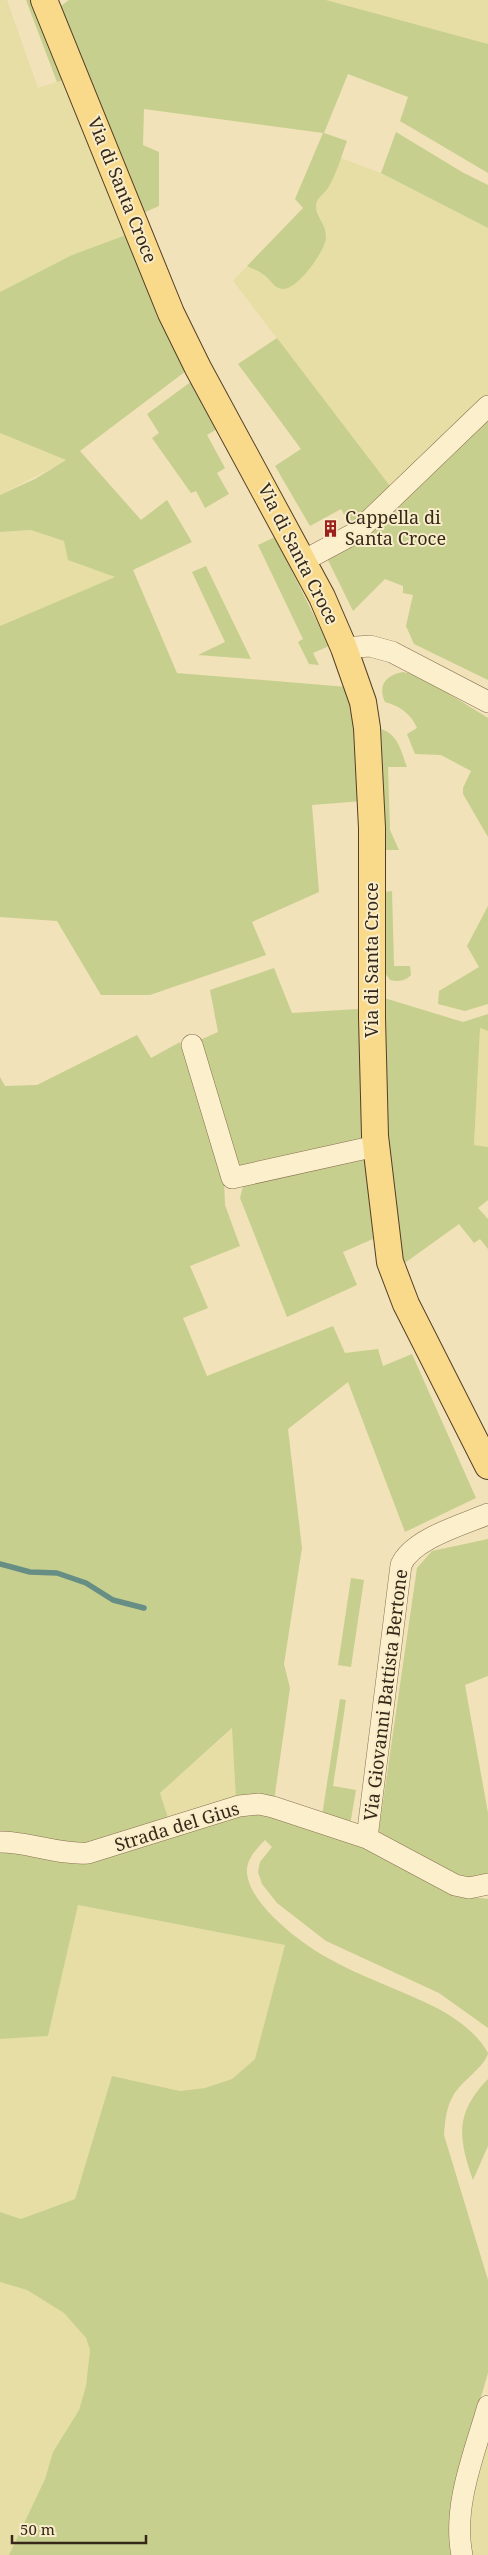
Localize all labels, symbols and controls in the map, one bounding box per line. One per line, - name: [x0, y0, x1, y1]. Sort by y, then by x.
- street label: Via di Santa Croce: [83, 113, 163, 266]
- street label: Via di Santa Croce: [253, 479, 345, 628]
- place label: Cappella di Santa Croce: [345, 505, 446, 550]
- building icon: Cappella di Santa Croce: [321, 518, 341, 538]
- street label: Via di Santa Croce: [359, 882, 383, 1038]
- street label: Via Giovanni Battista Bertone: [358, 1568, 412, 1822]
- street label: Strada del Gius: [111, 1796, 242, 1856]
- scale bar: [12, 2512, 146, 2544]
- text: 50 m: [20, 2519, 55, 2539]

